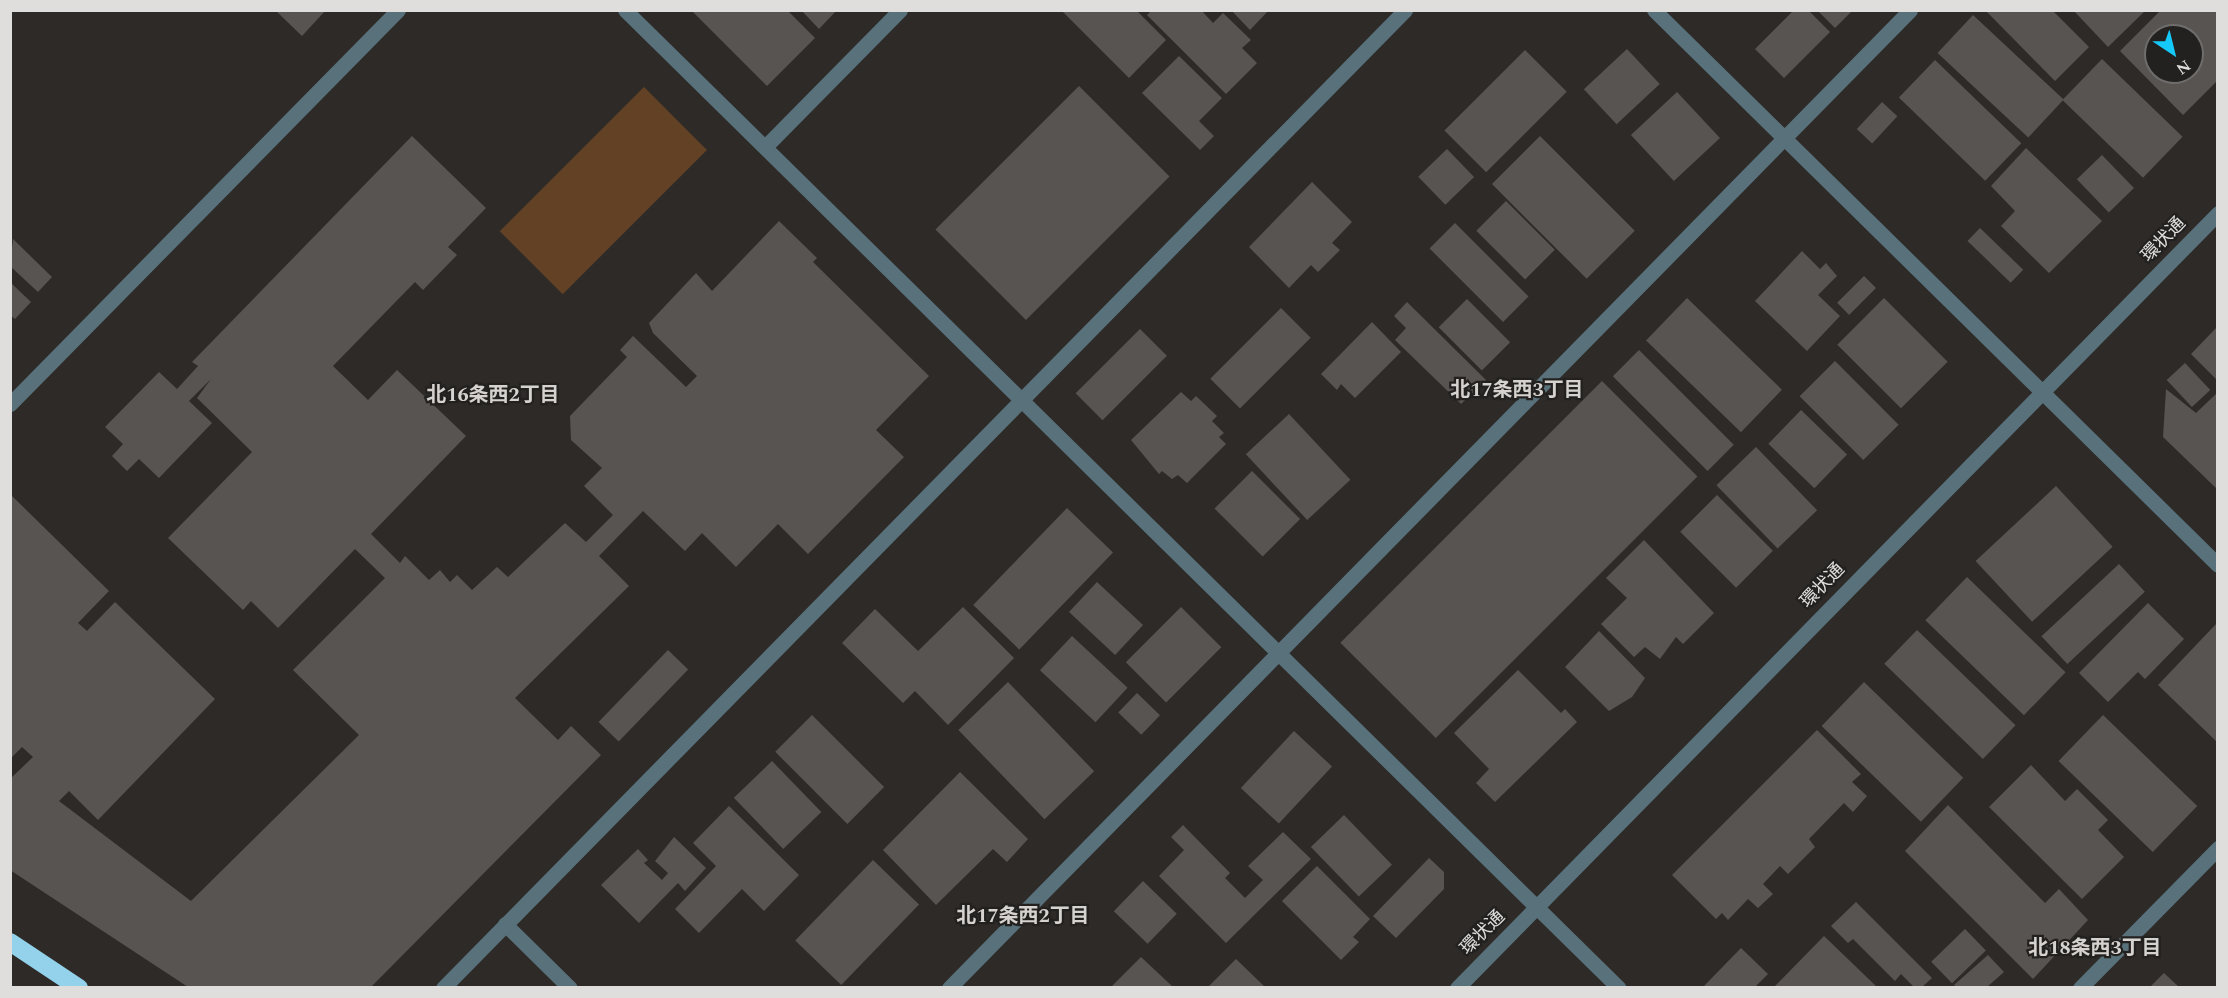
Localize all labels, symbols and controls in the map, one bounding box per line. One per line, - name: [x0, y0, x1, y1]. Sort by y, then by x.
- north arrow: [2144, 24, 2204, 84]
- text: N: [2171, 54, 2195, 81]
- street label: 環状通: [2137, 213, 2191, 267]
- district label: 北17条西3丁目: [1450, 378, 1584, 402]
- district label: 北16条西2丁目: [426, 383, 560, 407]
- street label: 環状通: [1796, 559, 1850, 613]
- district label: 北17条西2丁目: [956, 904, 1090, 928]
- street label: 環状通: [1456, 906, 1510, 960]
- district label: 北18条西3丁目: [2028, 936, 2162, 960]

